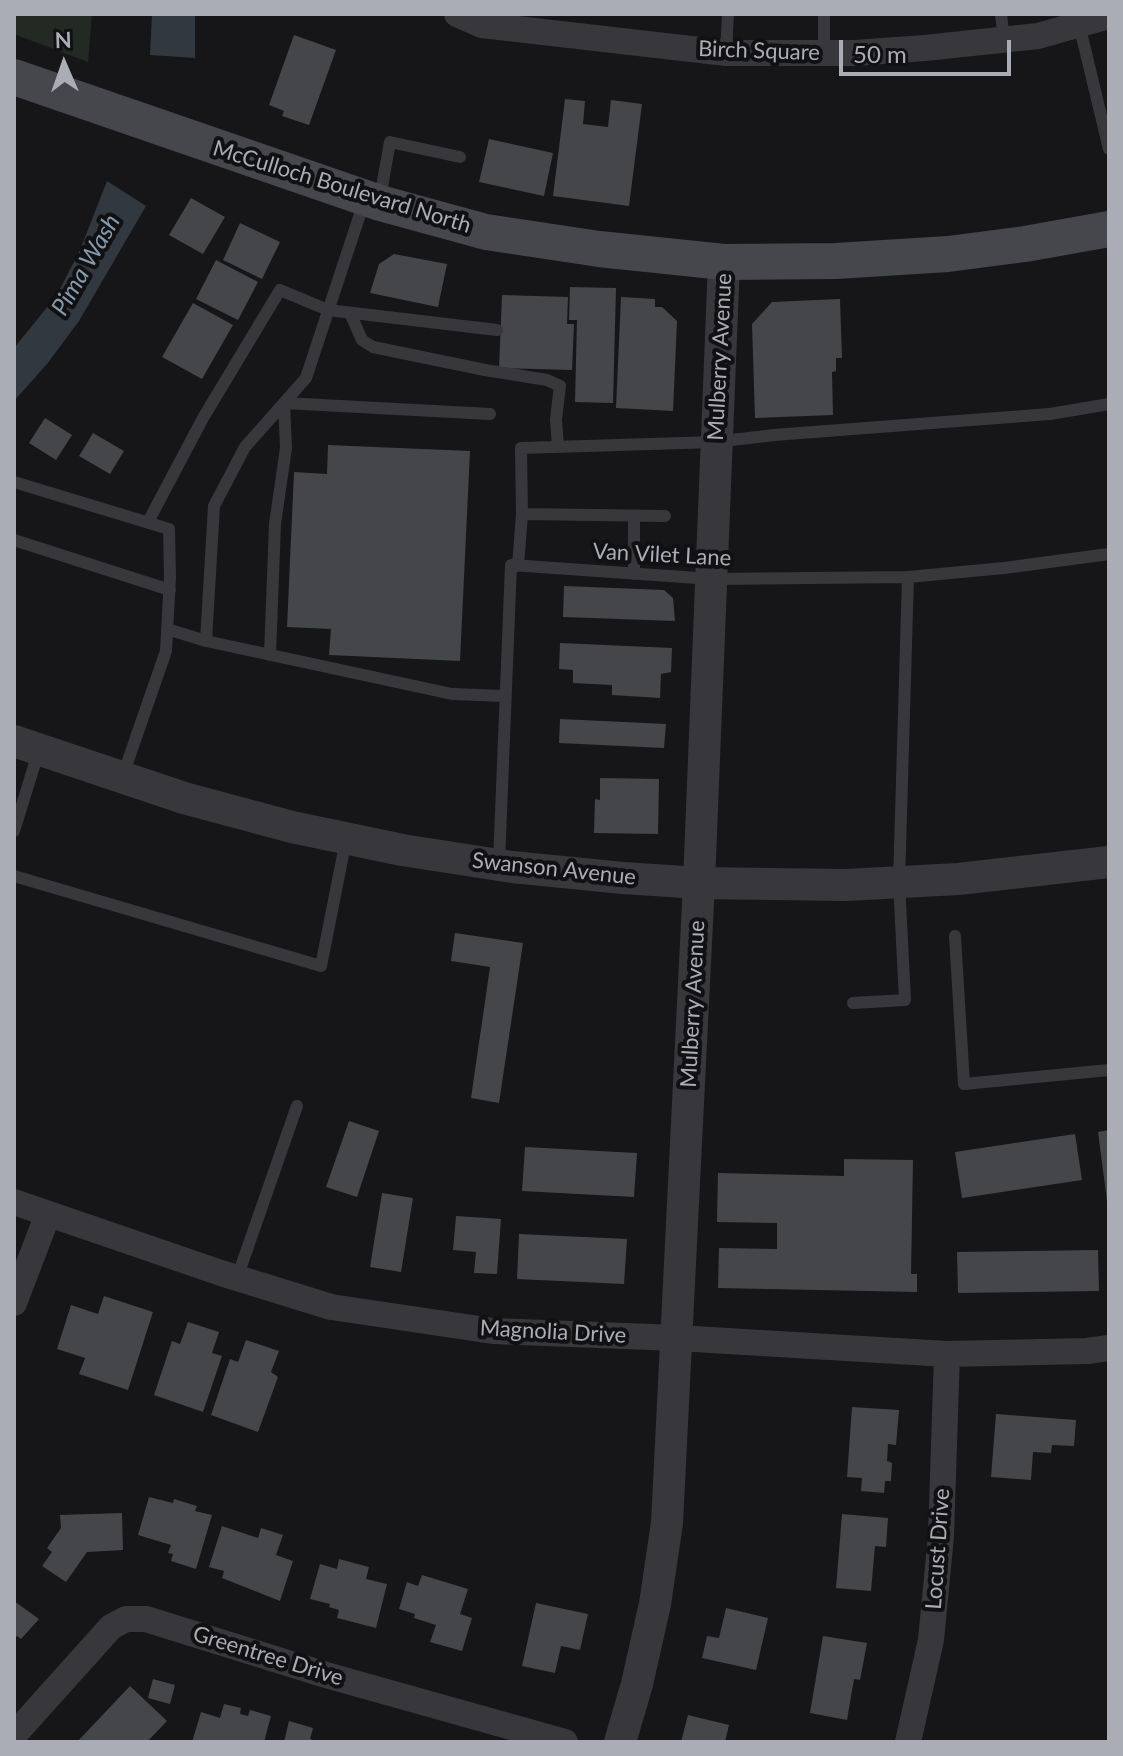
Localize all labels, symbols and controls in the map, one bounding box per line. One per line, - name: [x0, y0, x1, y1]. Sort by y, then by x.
- north arrow: [24, 24, 104, 104]
- scale bar: [843, 24, 1015, 74]
- text: N: [54, 26, 72, 53]
- street label: Birch Square: [698, 36, 820, 66]
- text: 50 m: [853, 39, 907, 68]
- street label: McCulloch Boulevard North: [210, 135, 474, 239]
- water label: Pima Wash: [46, 209, 126, 321]
- street label: Mulberry Avenue: [702, 273, 738, 441]
- street label: Van Vilet Lane: [592, 538, 732, 572]
- street label: Swanson Avenue: [471, 847, 637, 891]
- street label: Mulberry Avenue: [675, 920, 711, 1088]
- street label: Magnolia Drive: [479, 1315, 627, 1349]
- street label: Locust Drive: [921, 1488, 955, 1610]
- street label: Greentree Drive: [190, 1621, 346, 1691]

